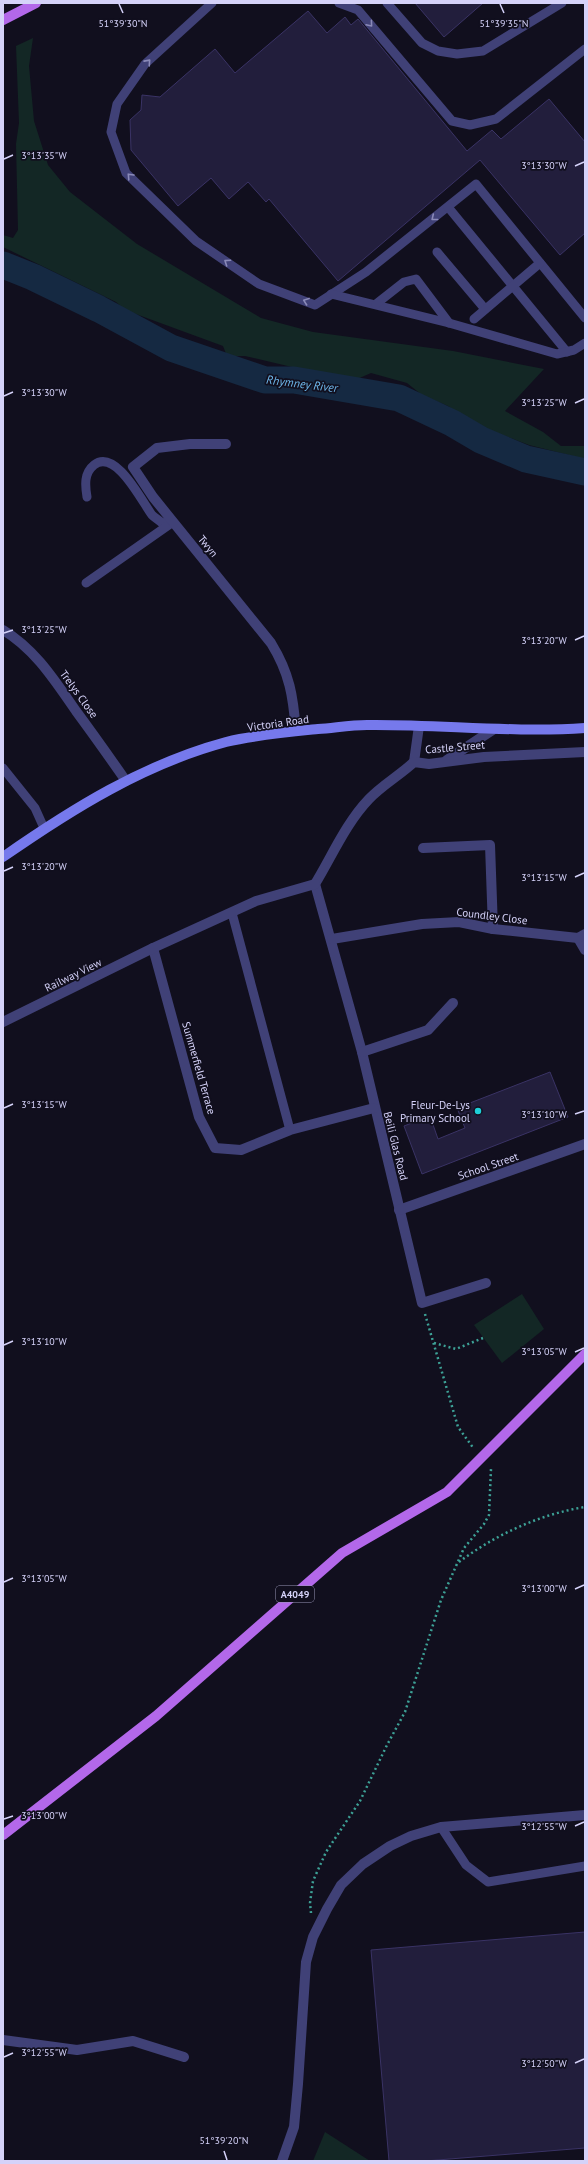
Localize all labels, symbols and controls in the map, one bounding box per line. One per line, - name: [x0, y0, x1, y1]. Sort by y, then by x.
- text: 51°39'30"N: [98, 17, 148, 30]
- text: 51°39'35"N: [479, 17, 529, 30]
- one-way arrow: [366, 19, 373, 27]
- one-way arrow: [143, 59, 150, 67]
- text: 3°13'35"W: [21, 149, 68, 162]
- text: 3°13'30"W: [521, 159, 568, 172]
- one-way arrow: [127, 173, 135, 181]
- one-way arrow: [432, 213, 439, 220]
- one-way arrow: [224, 259, 231, 267]
- one-way arrow: [302, 297, 309, 306]
- water label: Rhymney River: [265, 372, 340, 395]
- text: 3°13'30"W: [21, 386, 68, 399]
- text: 3°13'25"W: [521, 396, 568, 409]
- street label: Twyn: [195, 532, 221, 560]
- text: 3°13'25"W: [21, 623, 68, 636]
- text: 3°13'20"W: [521, 634, 568, 647]
- street label: Trelys Close: [57, 667, 101, 721]
- street label: Victoria Road: [245, 712, 310, 734]
- street label: Castle Street: [425, 737, 486, 757]
- text: 3°13'20"W: [21, 860, 68, 873]
- text: 3°13'15"W: [521, 871, 568, 884]
- street label: Coundley Close: [456, 905, 529, 927]
- street label: Railway View: [42, 955, 104, 995]
- street label: Summerfield Terrace: [179, 1020, 219, 1116]
- text: 3°13'15"W: [21, 1098, 68, 1111]
- place label: Fleur-De-Lys Primary School: [400, 1098, 471, 1125]
- marker: Fleur-De-Lys Primary School: [473, 1106, 483, 1116]
- text: 3°13'10"W: [521, 1108, 568, 1121]
- street label: Beili Glas Road: [381, 1110, 411, 1182]
- street label: School Street: [456, 1149, 520, 1183]
- text: 3°13'10"W: [21, 1335, 68, 1348]
- text: 3°13'05"W: [521, 1345, 568, 1358]
- text: 3°13'05"W: [21, 1572, 68, 1585]
- text: 3°13'00"W: [521, 1582, 568, 1595]
- road number: A4049: [276, 1586, 314, 1602]
- text: 3°13'00"W: [21, 1809, 68, 1822]
- text: 3°12'55"W: [521, 1820, 568, 1833]
- text: 3°12'55"W: [21, 2046, 68, 2059]
- text: 3°12'50"W: [521, 2057, 568, 2070]
- text: 51°39'20"N: [199, 2134, 249, 2147]

